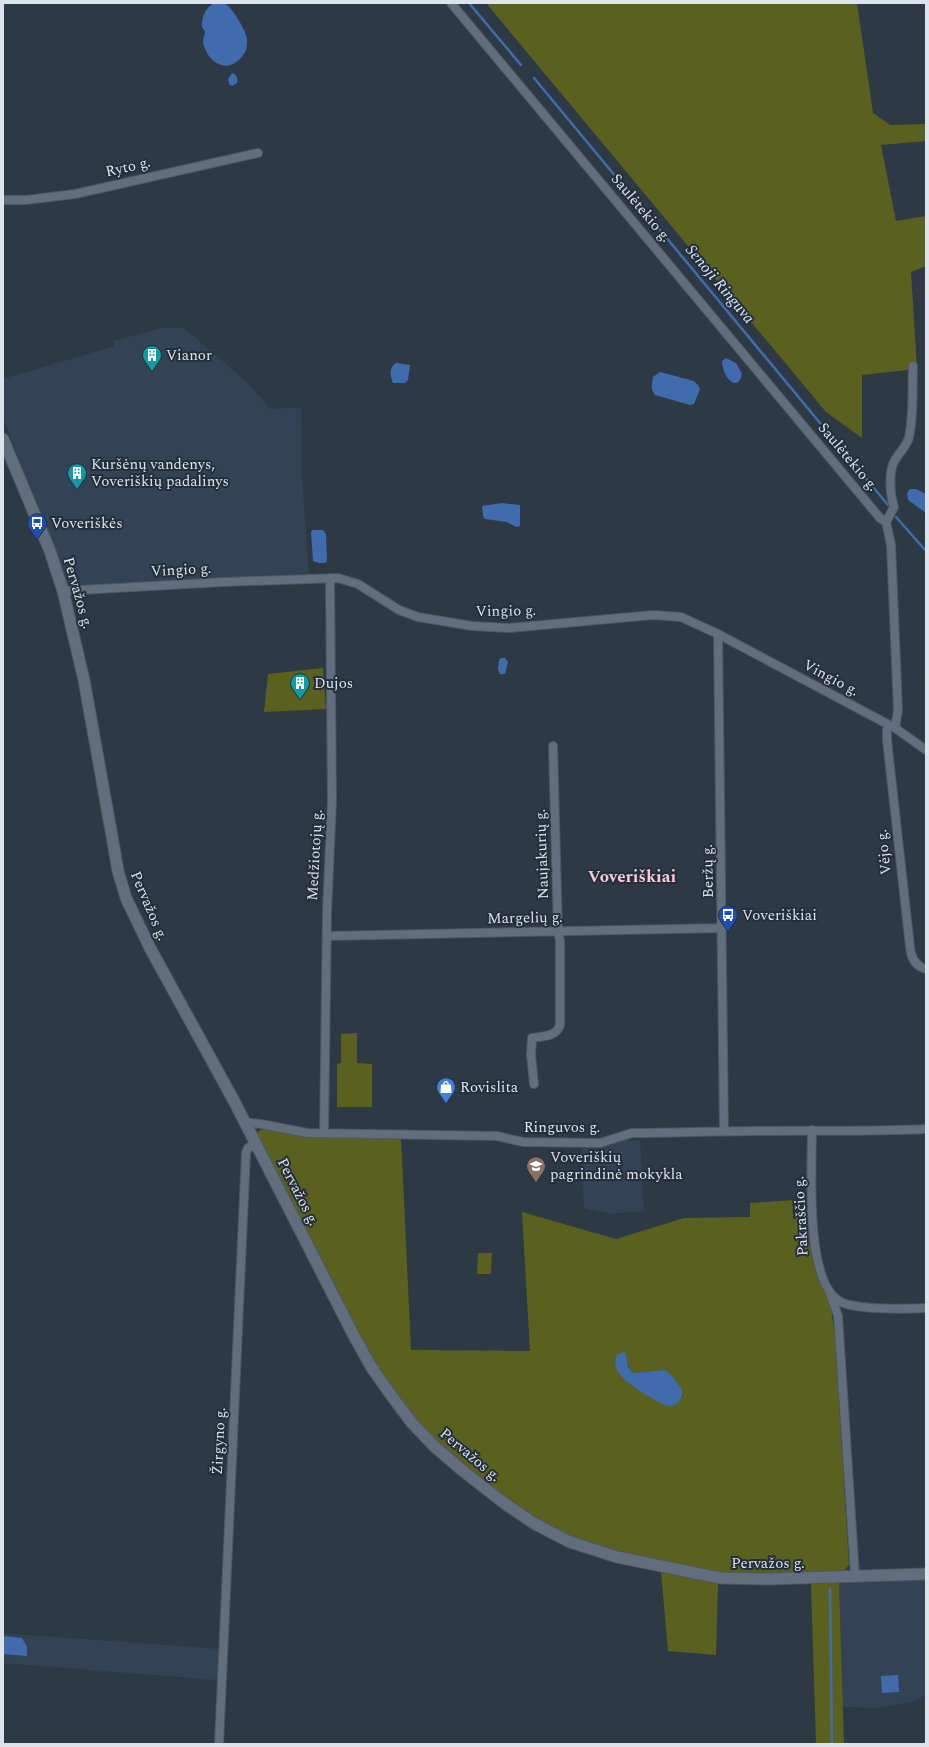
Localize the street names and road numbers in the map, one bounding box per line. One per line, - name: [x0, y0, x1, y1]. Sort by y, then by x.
- street label: Ryto g.: [103, 151, 153, 183]
- street label: Saulėtekio g.: [605, 168, 677, 248]
- street label: Saulėtekio g.: [812, 417, 884, 497]
- street label: Pervažos g.: [57, 554, 99, 632]
- street label: Vingio g.: [150, 557, 212, 583]
- street label: Vingio g.: [476, 599, 536, 623]
- street label: Vingio g.: [799, 654, 863, 702]
- street label: Naujakurių g.: [529, 808, 555, 900]
- street label: Medžiotojų g.: [301, 809, 329, 901]
- street label: Vėjo g.: [870, 828, 898, 876]
- street label: Beržų g.: [696, 844, 720, 898]
- street label: Pervažos g.: [124, 868, 174, 944]
- street label: Margelių g.: [487, 906, 563, 930]
- street label: Ringuvos g.: [524, 1116, 600, 1139]
- street label: Pervažos g.: [271, 1154, 325, 1230]
- street label: Pakraščio g.: [787, 1176, 815, 1256]
- street label: Žirgyno g.: [206, 1407, 232, 1475]
- street label: Pervažos g.: [434, 1423, 506, 1487]
- street label: Pervažos g.: [731, 1552, 805, 1575]

